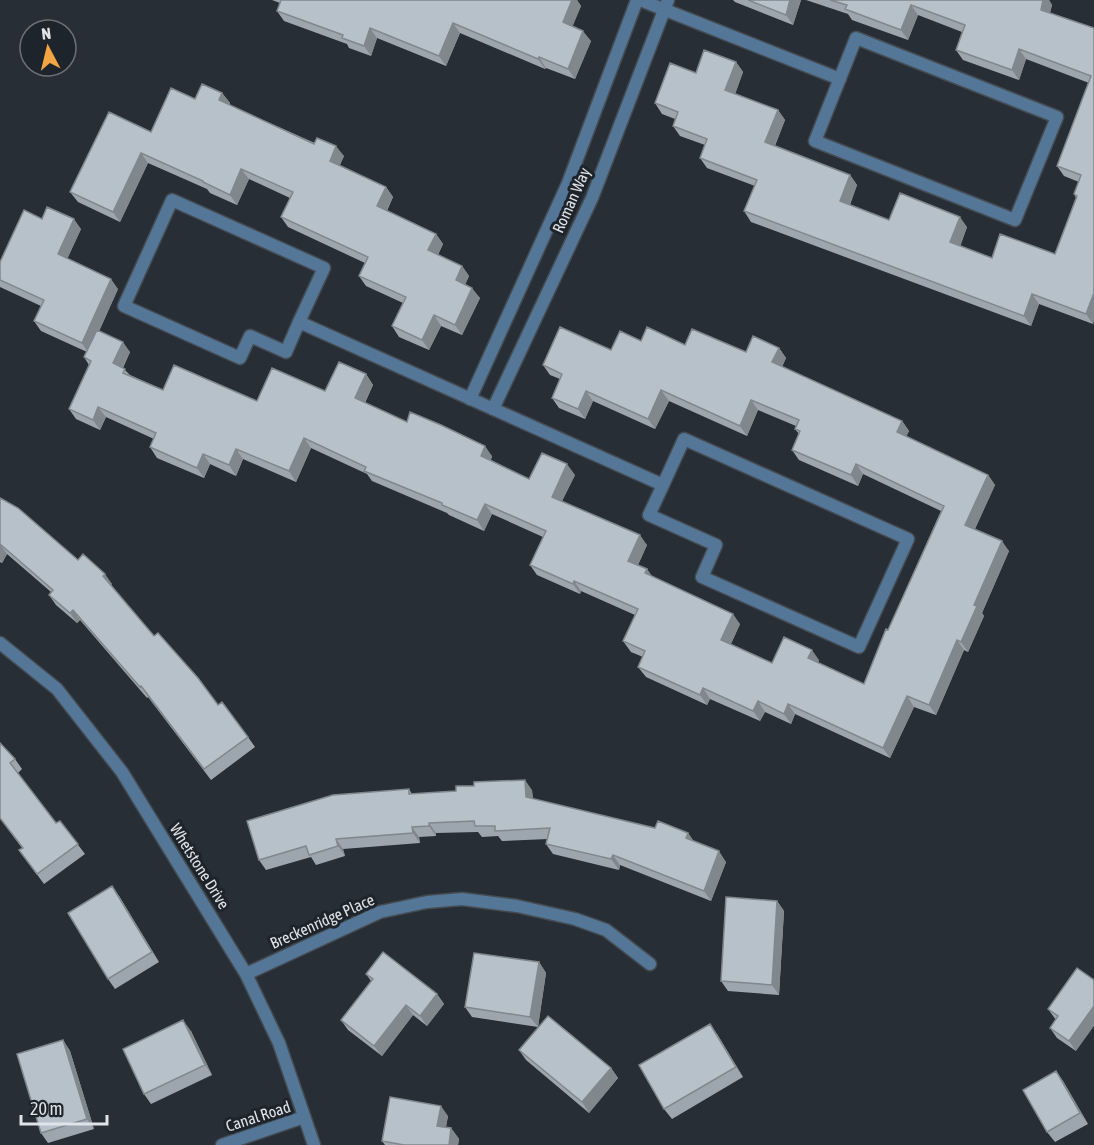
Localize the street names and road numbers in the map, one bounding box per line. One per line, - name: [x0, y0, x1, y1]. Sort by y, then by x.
- street label: Roman Way: [549, 164, 594, 236]
- street label: Whetstone Drive: [167, 820, 233, 912]
- street label: Breckenridge Place: [267, 890, 377, 953]
- street label: Canal Road: [223, 1097, 293, 1135]

